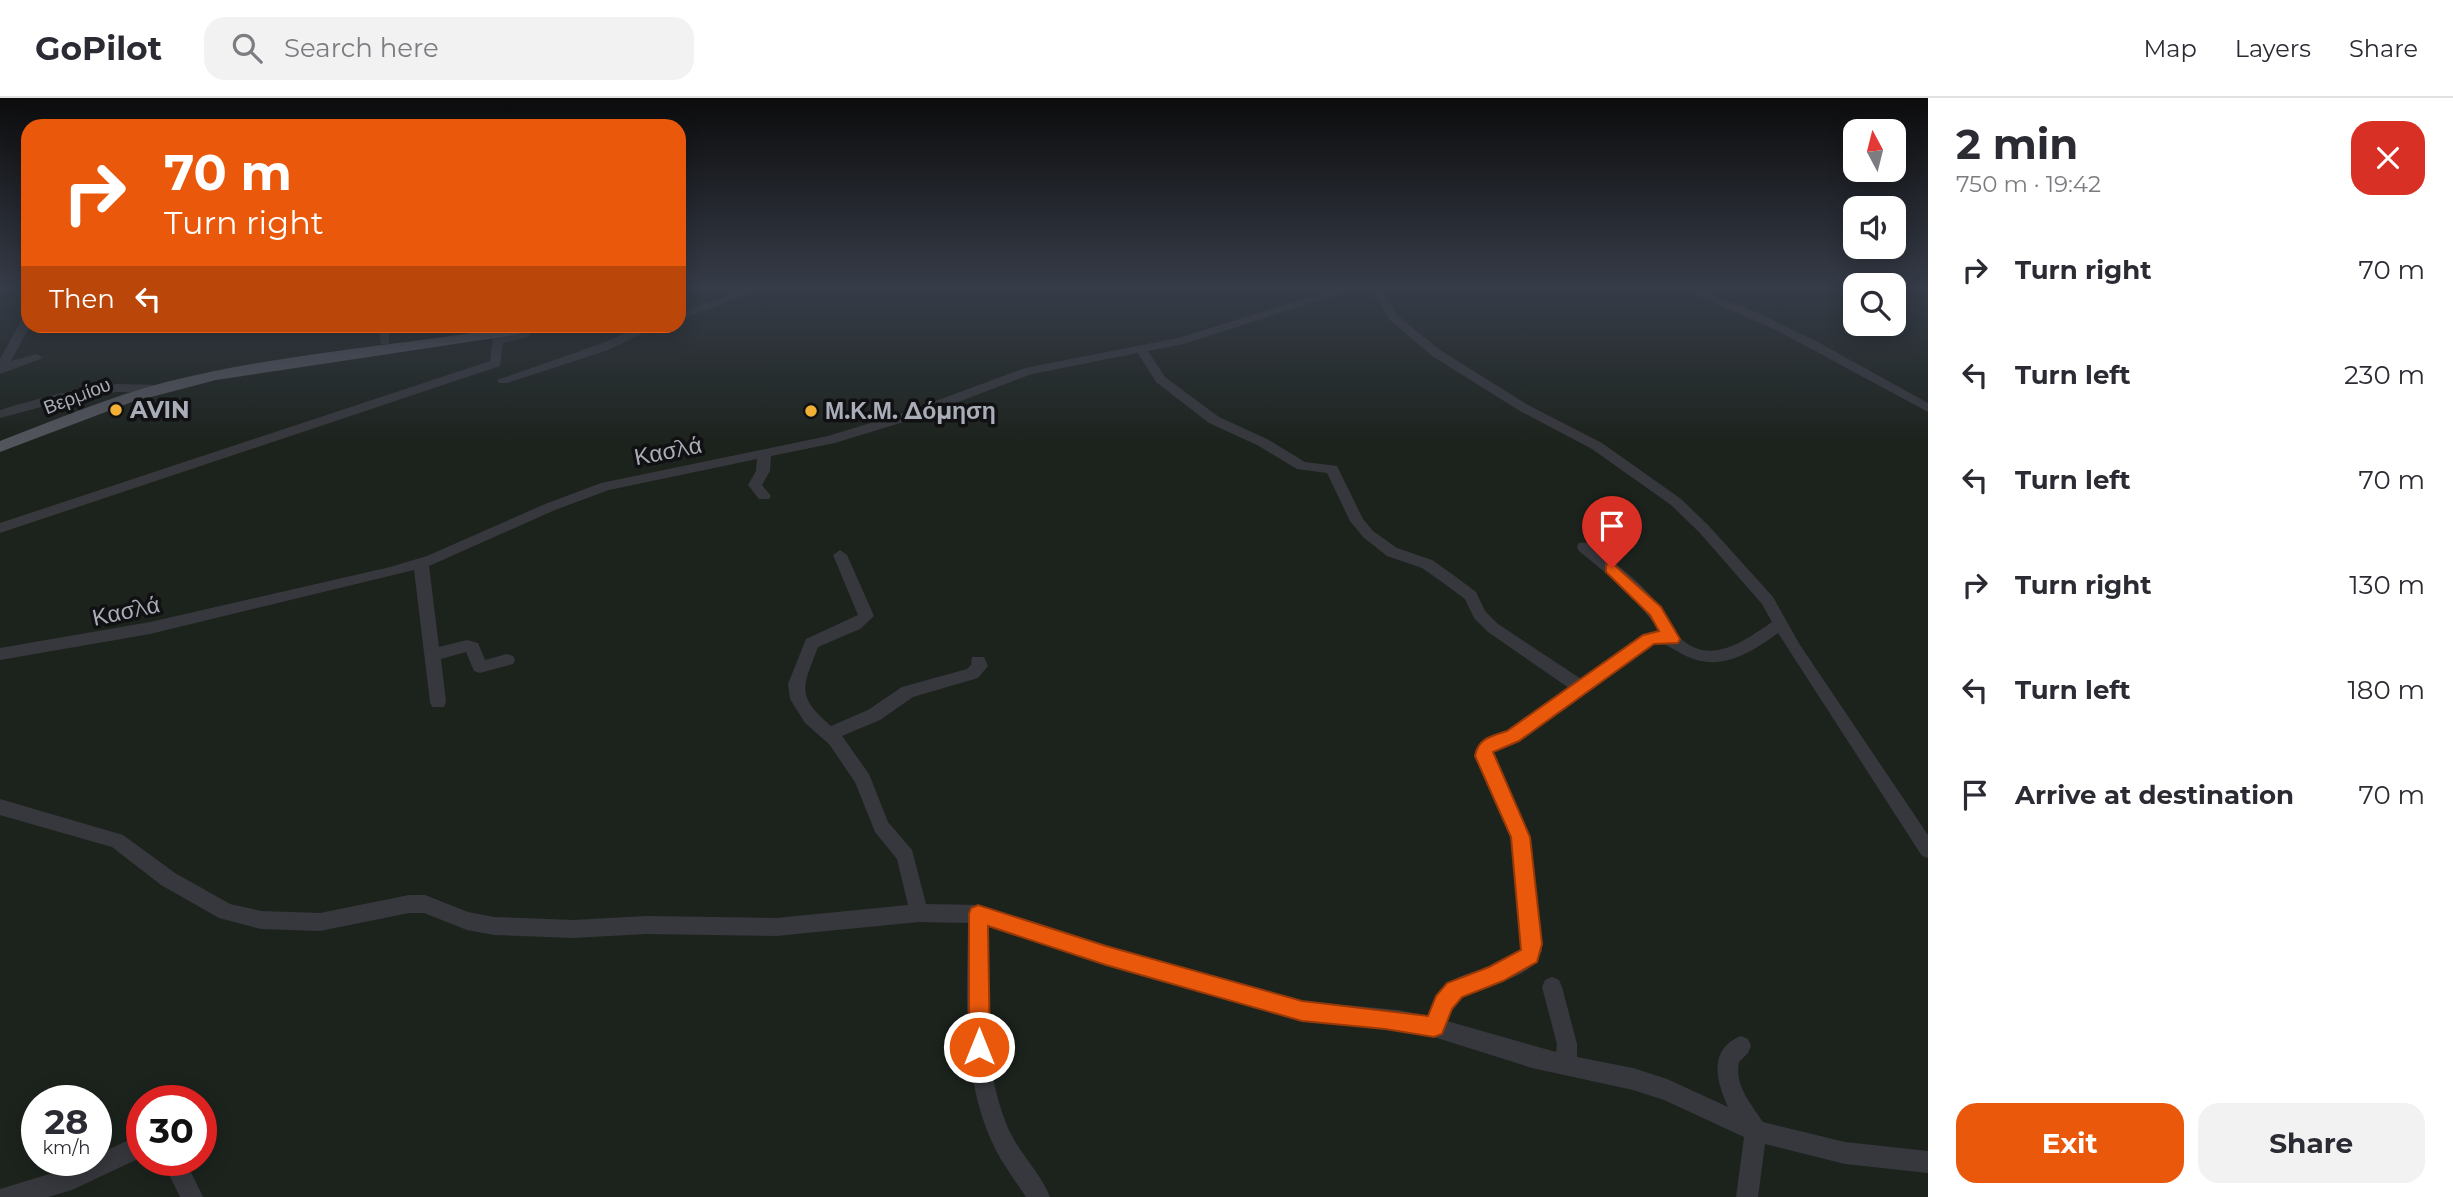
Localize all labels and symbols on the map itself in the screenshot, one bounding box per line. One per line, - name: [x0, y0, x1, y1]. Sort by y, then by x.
- north arrow: [1843, 119, 1906, 182]
- street label: Βερμίου: [40, 373, 114, 419]
- place label: AVIN: [129, 396, 190, 424]
- place label: Μ.Κ.Μ. Δόμηση: [825, 397, 996, 425]
- marker: AVIN: [108, 402, 124, 418]
- marker: Μ.Κ.Μ. Δόμηση: [803, 403, 819, 419]
- street label: Κασλά: [632, 431, 704, 471]
- pin: [1582, 496, 1642, 568]
- street label: Κασλά: [90, 590, 162, 632]
- position arrow: [942, 1010, 1016, 1084]
- speed limit sign: 30: [126, 1085, 217, 1176]

